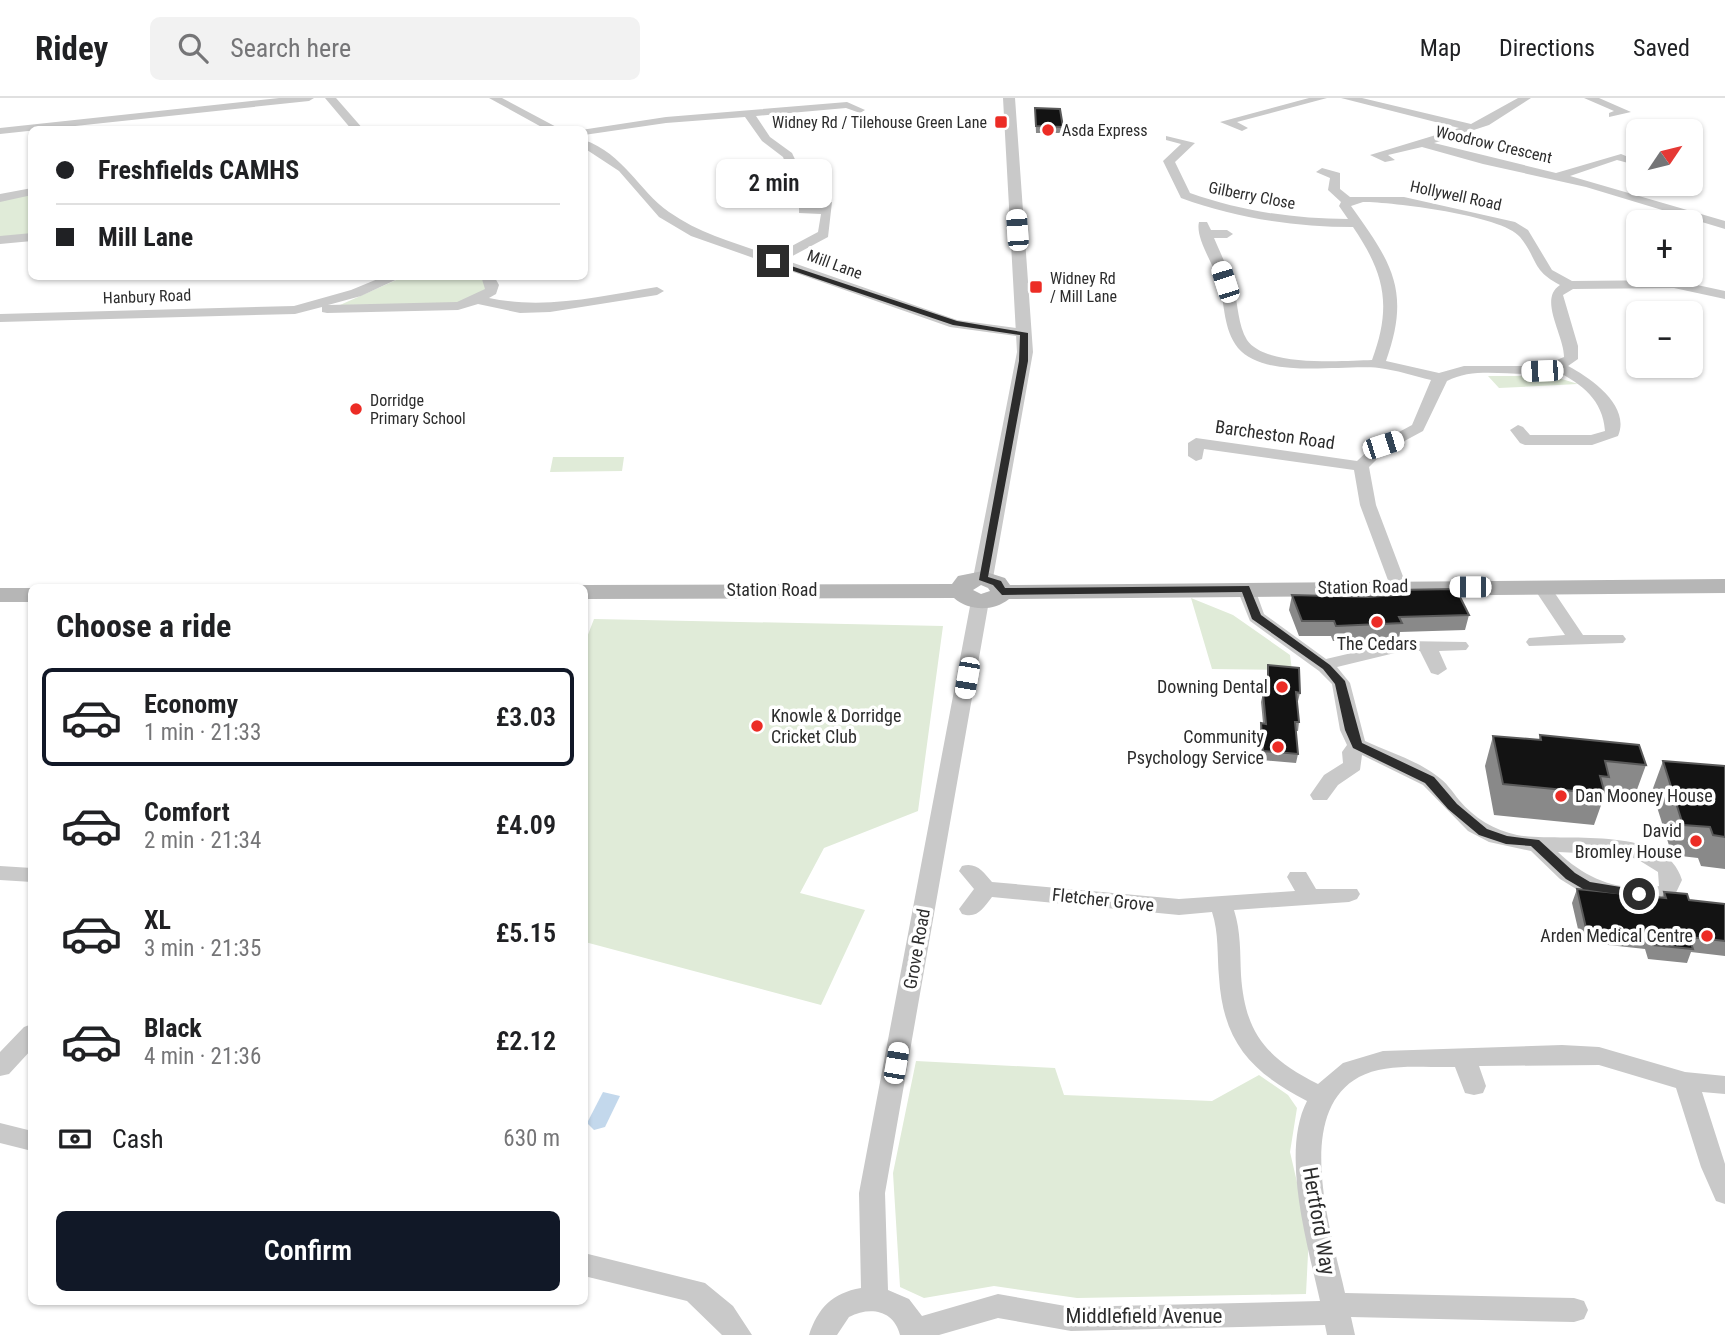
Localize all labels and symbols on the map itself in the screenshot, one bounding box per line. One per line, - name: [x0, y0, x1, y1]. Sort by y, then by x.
- place label: Widney Rd / Tilehouse Green Lane: [772, 113, 987, 132]
- marker: Widney Rd / Tilehouse Green Lane: [993, 114, 1009, 130]
- north arrow: [1626, 119, 1703, 196]
- place label: Asda Express: [1062, 121, 1147, 140]
- marker: Asda Express: [1040, 122, 1056, 138]
- street label: Woodrow Crescent: [1434, 122, 1554, 167]
- callout: 2 min: [715, 159, 831, 208]
- street label: Hollywell Road: [1408, 177, 1503, 214]
- street label: Gilberry Close: [1207, 178, 1297, 213]
- car: [1006, 208, 1029, 252]
- route end: [757, 245, 789, 277]
- street label: Mill Lane: [805, 246, 865, 283]
- car: [1209, 259, 1242, 305]
- place label: Widney Rd / Mill Lane: [1050, 269, 1117, 306]
- marker: Widney Rd / Mill Lane: [1028, 279, 1044, 295]
- street label: Hanbury Road: [102, 285, 192, 308]
- car: [1521, 360, 1564, 382]
- place label: Dorridge Primary School: [370, 391, 466, 428]
- marker: Dorridge Primary School: [348, 401, 364, 417]
- street label: Barcheston Road: [1214, 416, 1336, 453]
- car: [1360, 429, 1407, 461]
- street label: Station Road: [1317, 575, 1409, 598]
- car: [1450, 577, 1492, 598]
- street label: Station Road: [727, 579, 817, 600]
- marker: The Cedars: [1369, 614, 1385, 630]
- place label: The Cedars: [1337, 633, 1417, 654]
- car: [954, 655, 981, 701]
- place label: Downing Dental: [1157, 676, 1268, 697]
- marker: Downing Dental: [1274, 679, 1290, 695]
- place label: Knowle & Dorridge Cricket Club: [771, 705, 901, 747]
- marker: Knowle & Dorridge Cricket Club: [749, 718, 765, 734]
- place label: Community Psychology Service: [1127, 726, 1265, 768]
- marker: Community Psychology Service: [1270, 739, 1286, 755]
- place label: Dan Mooney House: [1575, 785, 1713, 806]
- marker: Dan Mooney House: [1553, 788, 1569, 804]
- place label: David Bromley House: [1575, 820, 1682, 862]
- marker: David Bromley House: [1688, 833, 1704, 849]
- route start: [1623, 878, 1655, 910]
- street label: Fletcher Grove: [1051, 884, 1155, 915]
- street label: Grove Road: [899, 907, 934, 991]
- place label: Arden Medical Centre: [1540, 925, 1693, 946]
- marker: Arden Medical Centre: [1699, 928, 1715, 944]
- car: [883, 1040, 910, 1086]
- street label: Hertford Way: [1298, 1165, 1340, 1277]
- street label: Middlefield Avenue: [1066, 1304, 1223, 1328]

